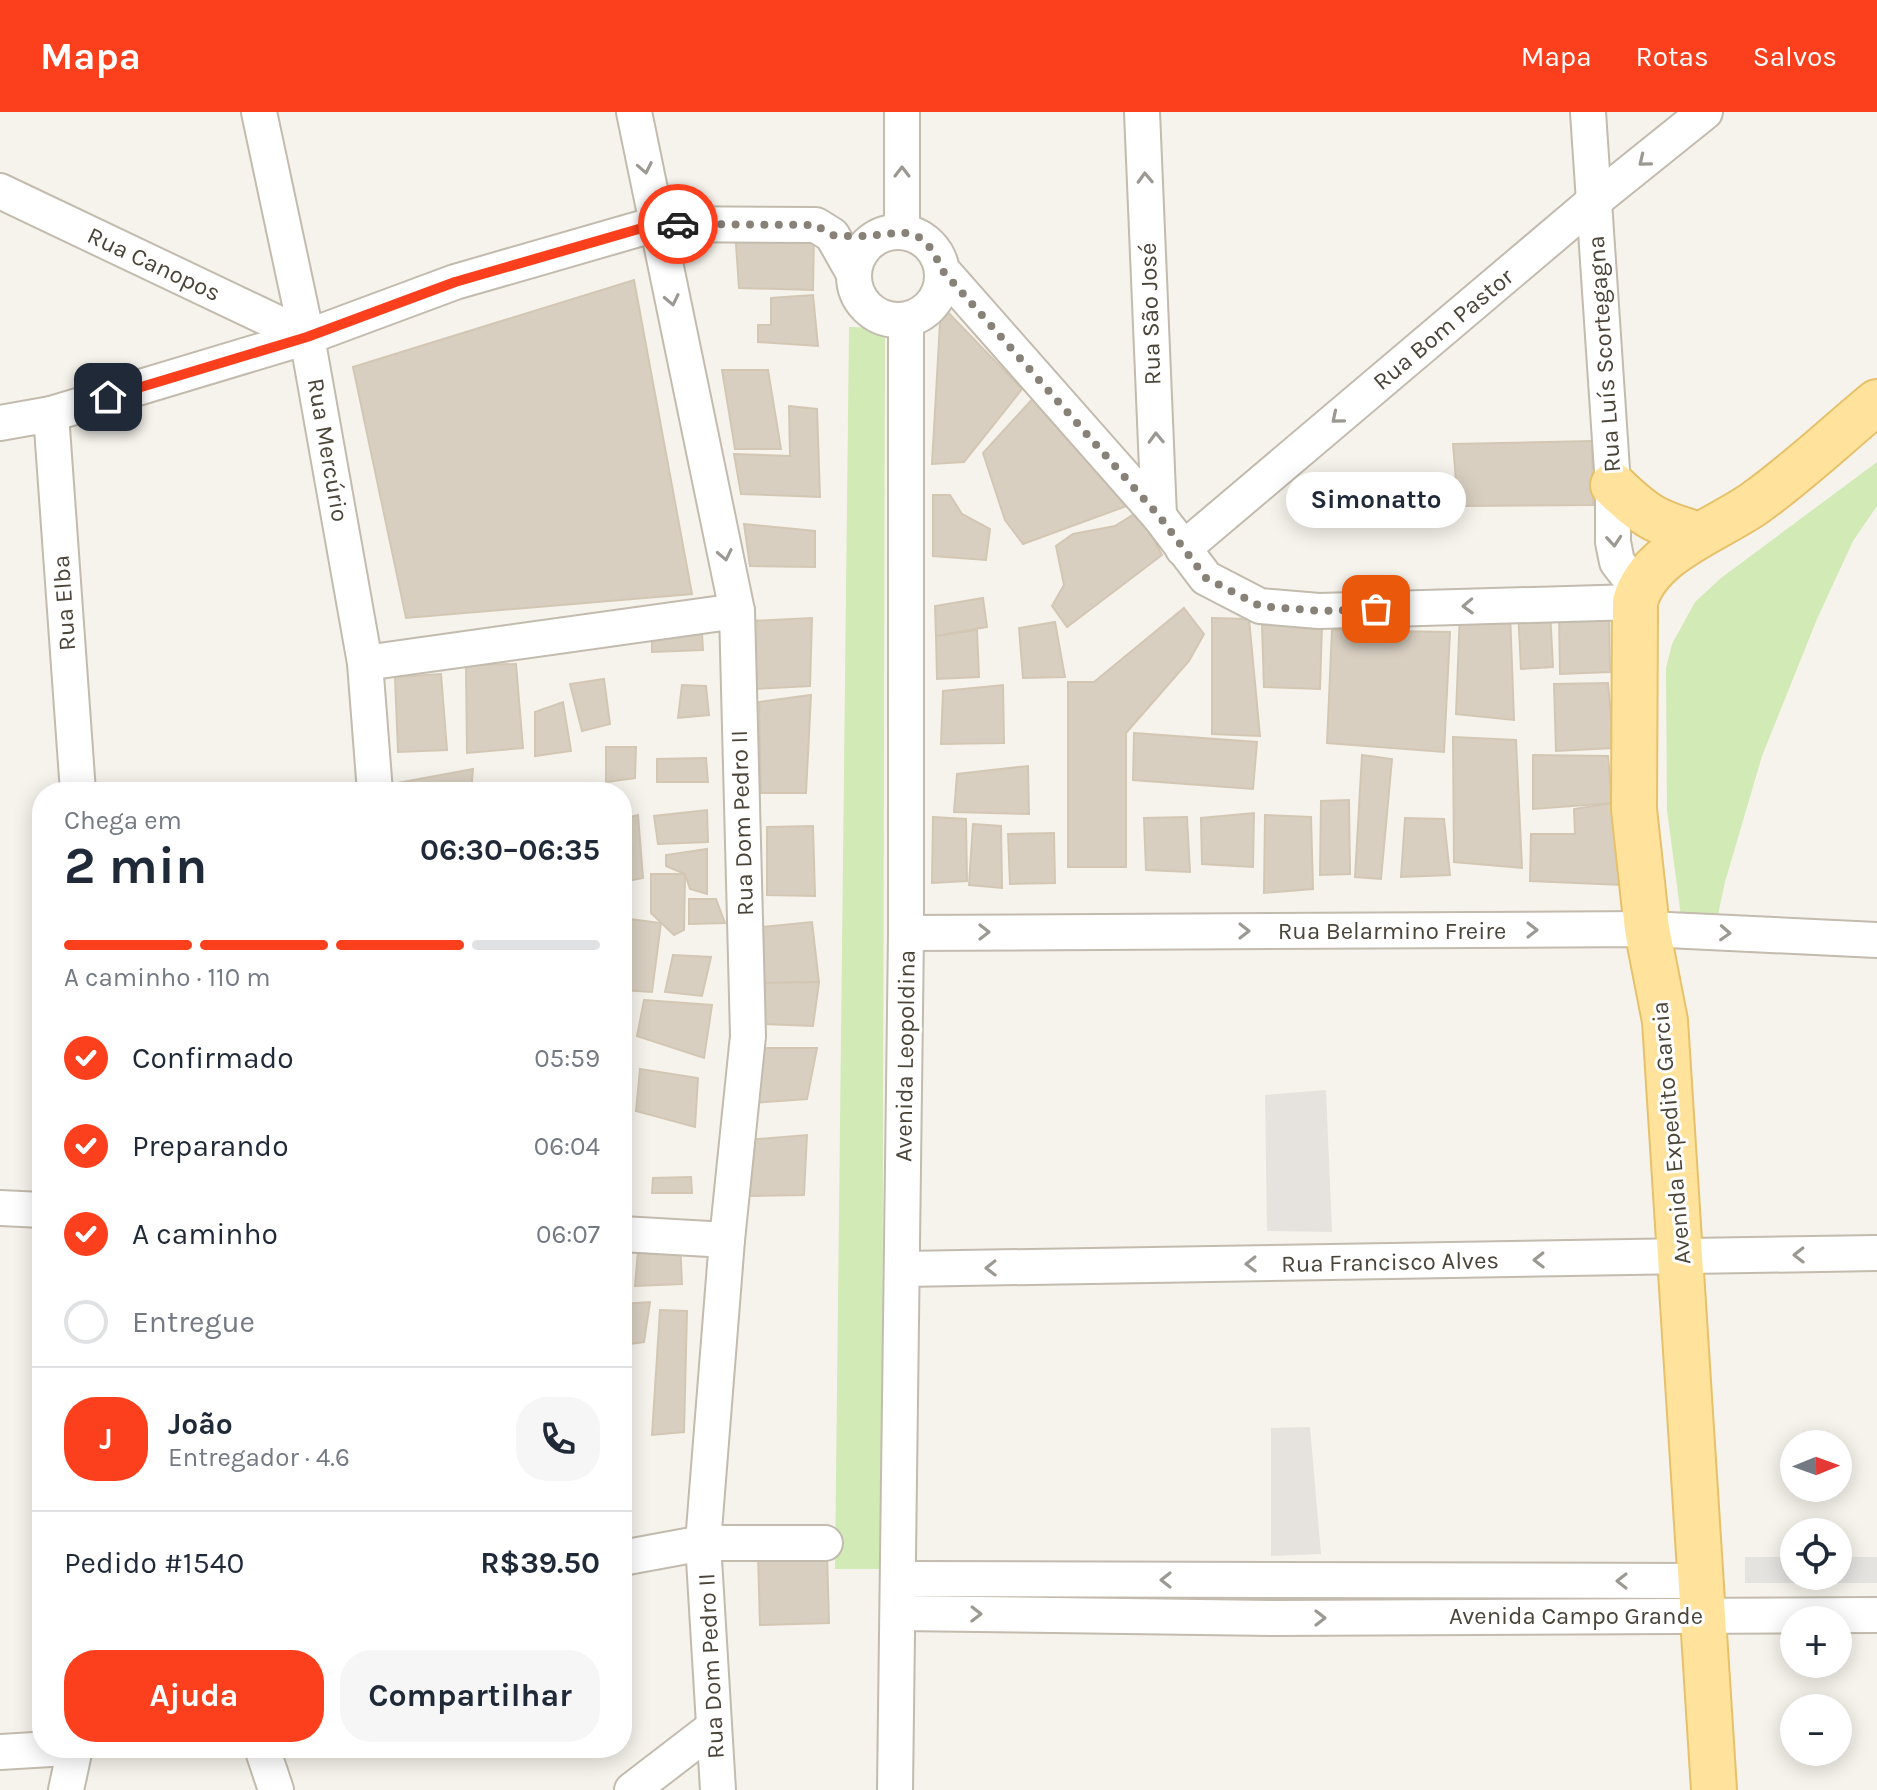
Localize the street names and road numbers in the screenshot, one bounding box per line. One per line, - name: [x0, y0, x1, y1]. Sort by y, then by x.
- street label: Rua Canopos: [83, 221, 225, 307]
- street label: Rua Luís Scortegagna: [1582, 235, 1626, 473]
- street label: Rua São José: [1134, 242, 1166, 386]
- street label: Rua Bom Pastor: [1367, 262, 1519, 396]
- street label: Rua Mercúrio: [302, 376, 354, 524]
- street label: Rua Elba: [47, 554, 81, 652]
- street label: Rua Dom Pedro II: [725, 730, 759, 916]
- street label: Rua Belarmino Freire: [1278, 917, 1506, 945]
- street label: Avenida Leopoldina: [889, 950, 921, 1162]
- street label: Avenida Expedito Garcia: [1646, 1000, 1696, 1266]
- street label: Rua Francisco Alves: [1281, 1246, 1499, 1278]
- street label: Rua Dom Pedro II: [692, 1572, 730, 1760]
- street label: Avenida Campo Grande: [1449, 1602, 1703, 1630]

